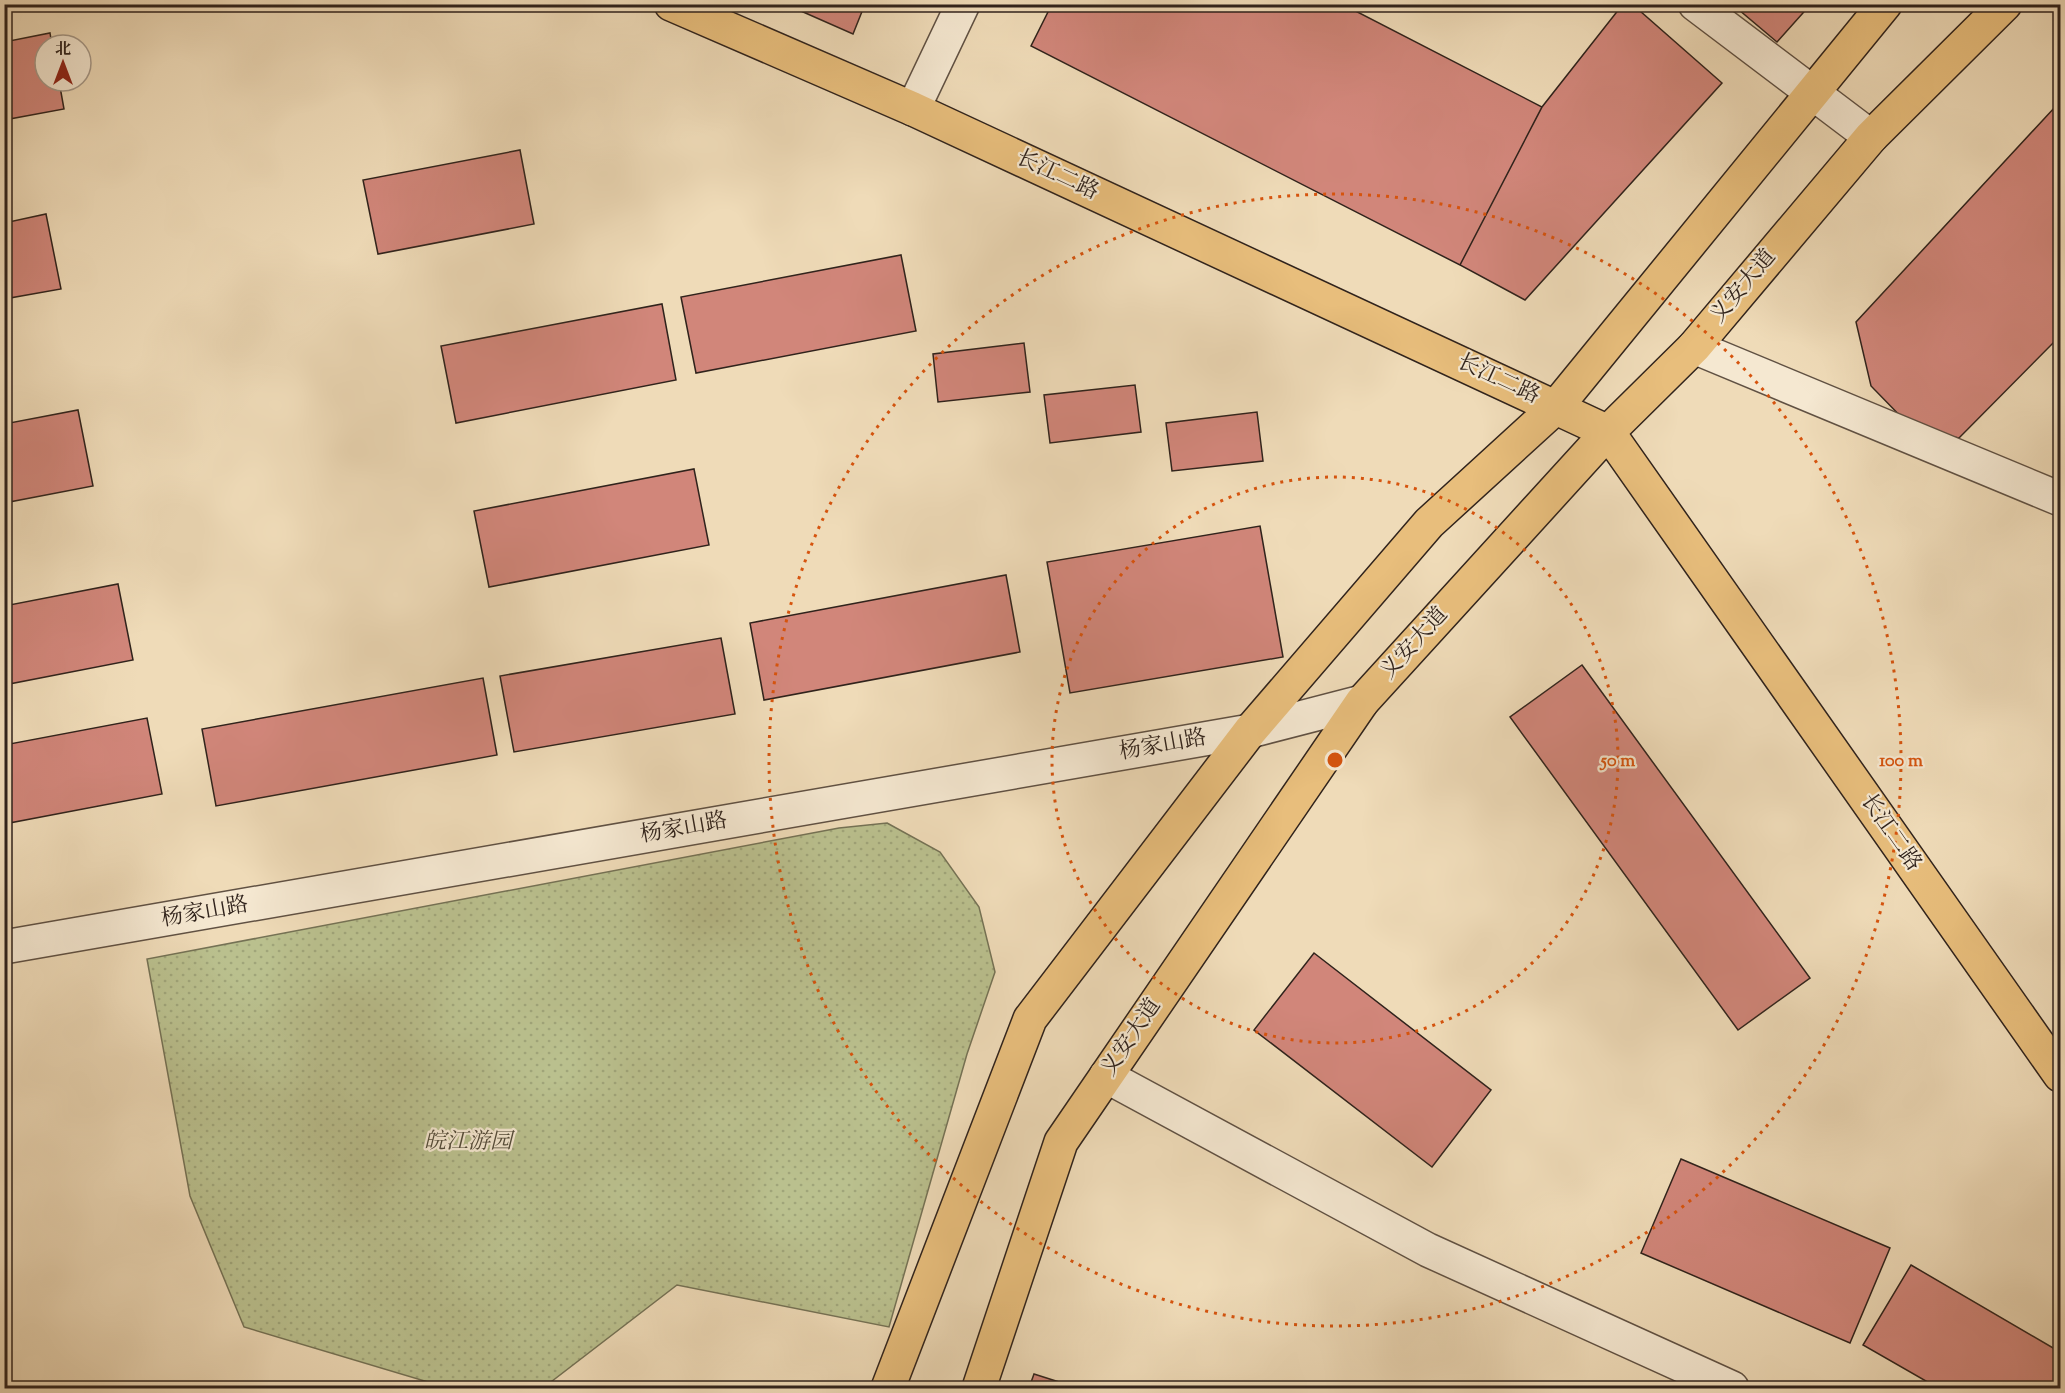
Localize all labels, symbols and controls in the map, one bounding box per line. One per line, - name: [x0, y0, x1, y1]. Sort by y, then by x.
- north arrow: [33, 33, 93, 93]
- text: 北: [55, 39, 71, 62]
- street label: 长江二路: [1010, 143, 1104, 209]
- street label: 义安大道: [1703, 243, 1785, 331]
- street label: 长江二路: [1451, 347, 1545, 413]
- street label: 义安大道: [1374, 601, 1456, 687]
- street label: 杨家山路: [1117, 723, 1209, 769]
- text: 50 m: [1599, 749, 1635, 775]
- text: 100 m: [1879, 749, 1923, 775]
- centre of rings: [1325, 750, 1345, 770]
- street label: 长江二路: [1852, 788, 1928, 878]
- street label: 杨家山路: [638, 806, 730, 852]
- street label: 杨家山路: [159, 890, 251, 936]
- street label: 义安大道: [1094, 993, 1170, 1083]
- park label: 皖江游园: [424, 1127, 515, 1159]

